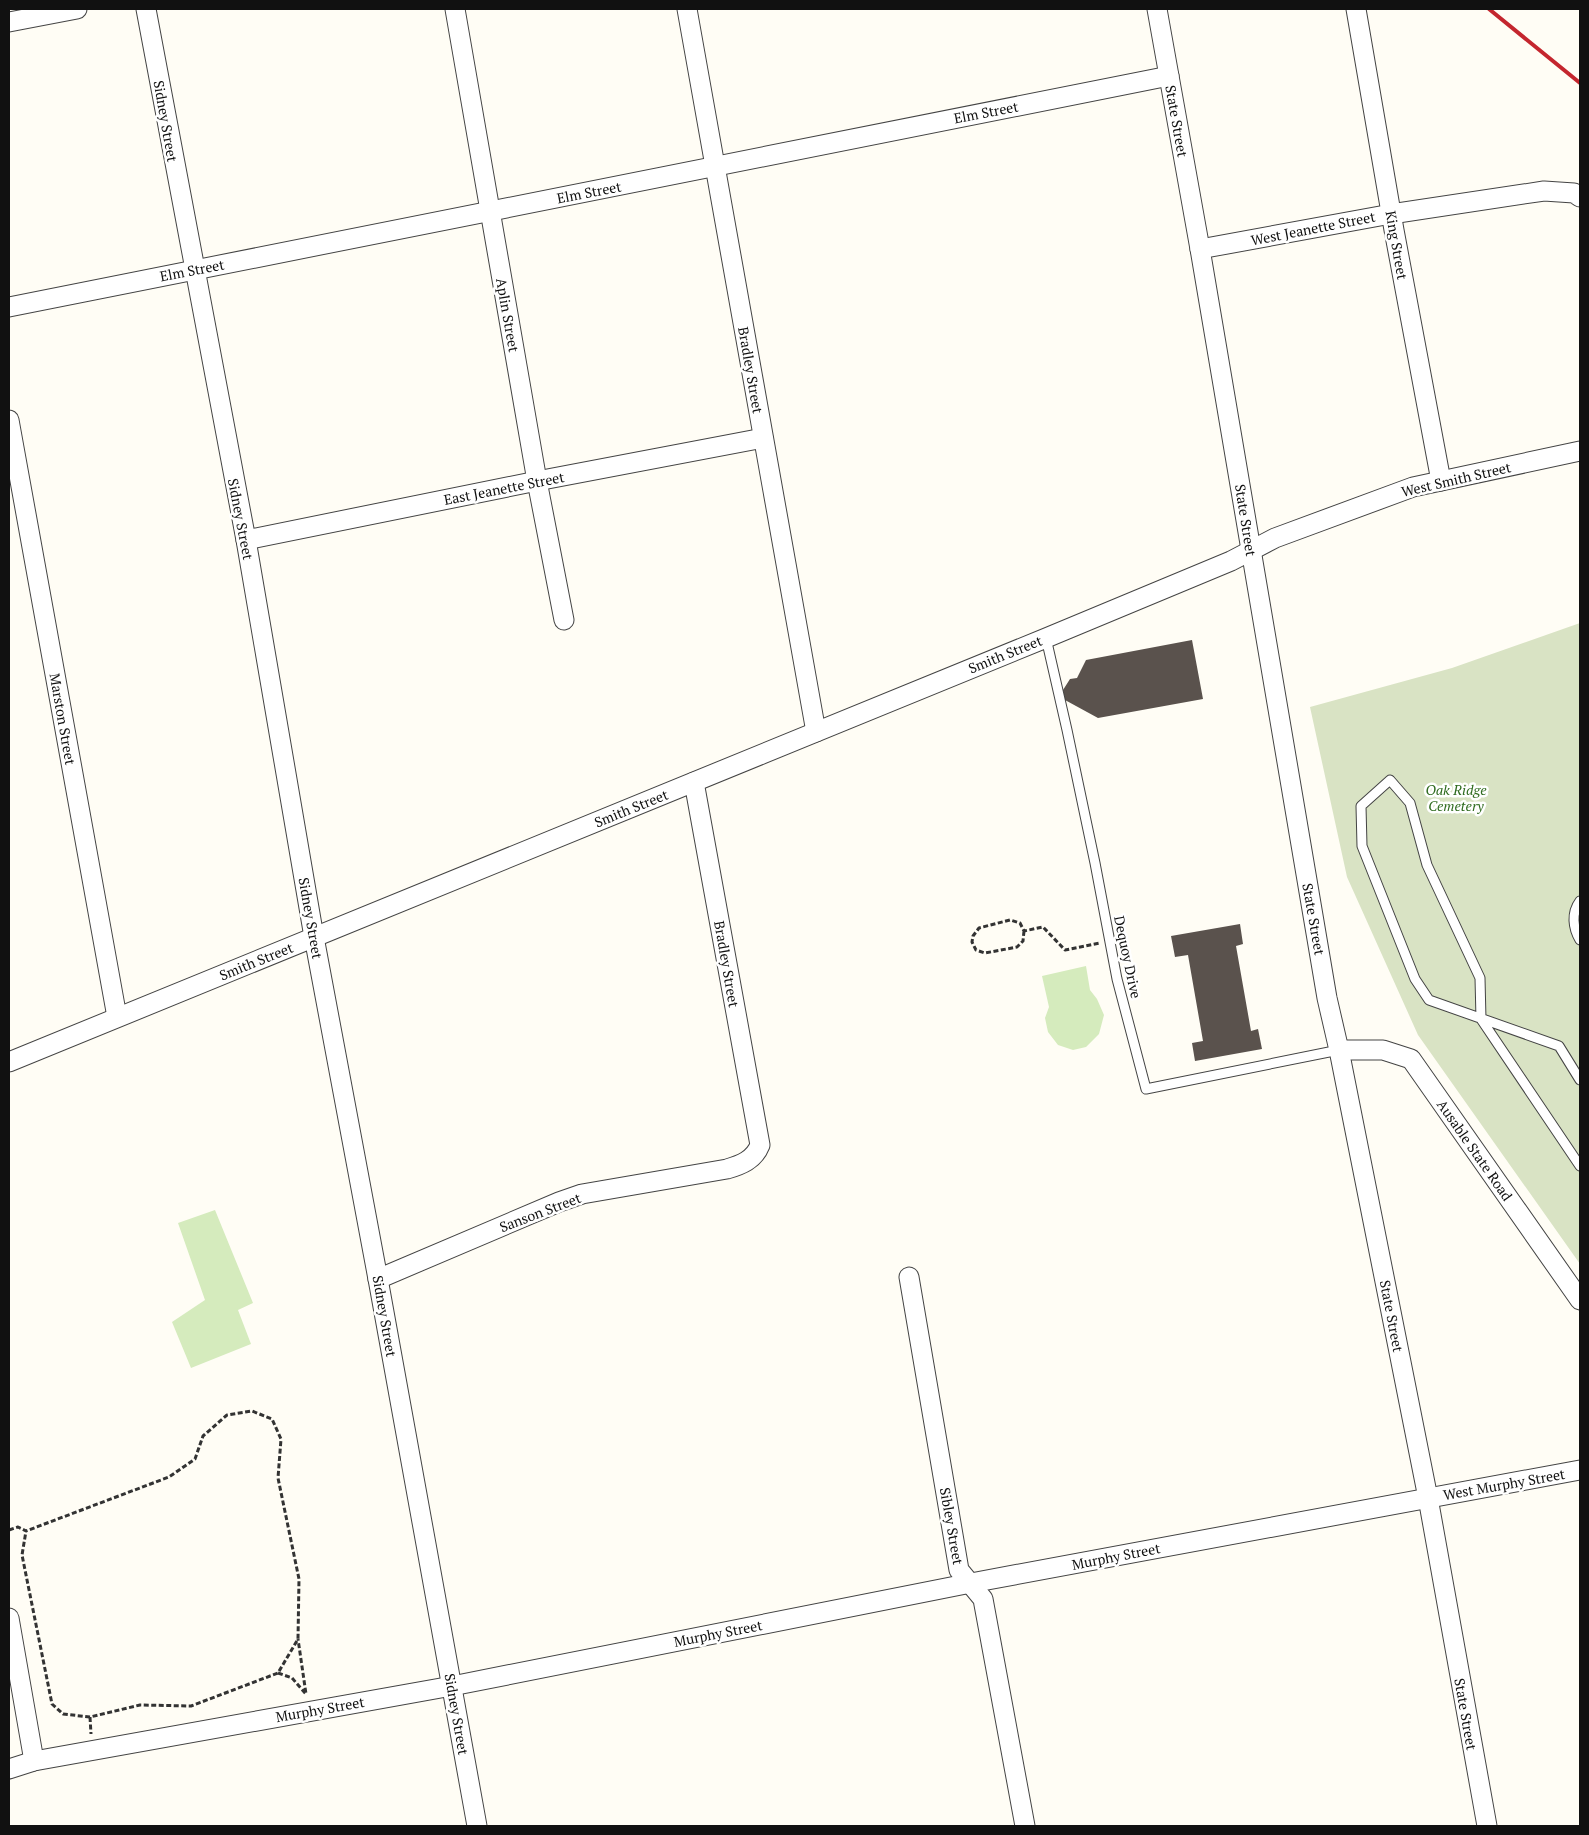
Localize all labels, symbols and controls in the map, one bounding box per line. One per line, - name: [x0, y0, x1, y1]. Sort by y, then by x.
- street label: Sidney Street: [149, 79, 183, 164]
- street label: State Street: [1161, 84, 1193, 159]
- street label: Elm Street: [952, 96, 1021, 128]
- street label: Elm Street: [555, 176, 624, 208]
- street label: West Jeanette Street: [1249, 206, 1378, 249]
- street label: King Street: [1382, 209, 1413, 282]
- street label: Elm Street: [158, 254, 227, 286]
- street label: Aplin Street: [492, 276, 524, 354]
- street label: Bradley Street: [734, 325, 768, 416]
- street label: West Smith Street: [1399, 457, 1513, 501]
- street label: East Jeanette Street: [442, 467, 567, 509]
- street label: Sidney Street: [224, 477, 258, 562]
- street label: State Street: [1231, 483, 1261, 558]
- street label: Smith Street: [965, 630, 1045, 677]
- street label: Marston Street: [46, 672, 81, 767]
- park label: Oak Ridge Cemetery: [1425, 780, 1487, 815]
- street label: Smith Street: [591, 784, 671, 831]
- street label: Sidney Street: [294, 876, 328, 961]
- street label: State Street: [1298, 882, 1330, 957]
- street label: Dequoy Drive: [1110, 914, 1146, 1000]
- street label: Bradley Street: [710, 919, 744, 1010]
- street label: Smith Street: [216, 937, 296, 984]
- street label: Ausable State Road: [1433, 1096, 1517, 1205]
- street label: Sanson Street: [497, 1187, 584, 1236]
- street label: Sidney Street: [368, 1274, 402, 1359]
- street label: State Street: [1376, 1278, 1408, 1354]
- street label: West Murphy Street: [1442, 1464, 1567, 1504]
- street label: Sibley Street: [936, 1486, 968, 1567]
- street label: Murphy Street: [1070, 1538, 1163, 1574]
- street label: Murphy Street: [672, 1615, 765, 1651]
- street label: Sidney Street: [440, 1672, 474, 1757]
- street label: State Street: [1450, 1677, 1482, 1752]
- street label: Murphy Street: [274, 1692, 367, 1726]

